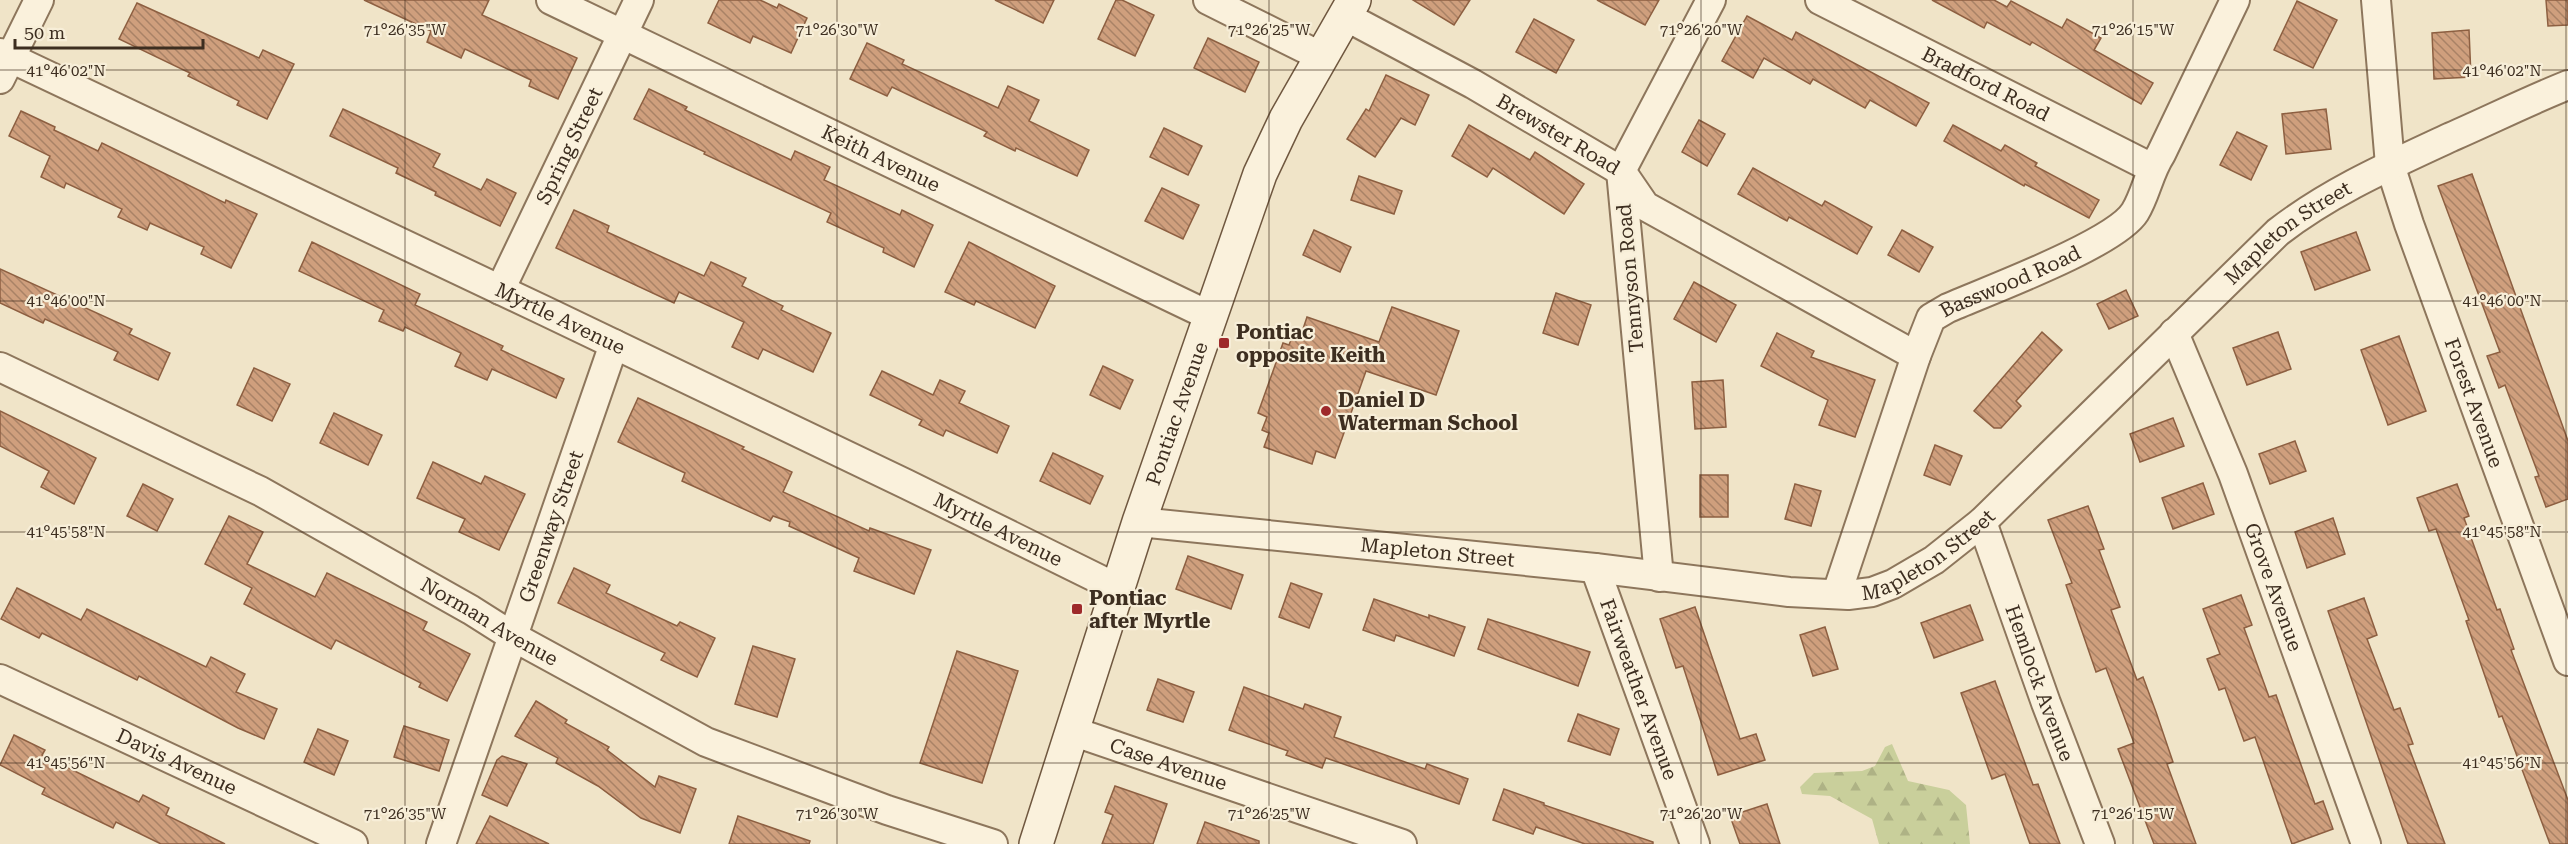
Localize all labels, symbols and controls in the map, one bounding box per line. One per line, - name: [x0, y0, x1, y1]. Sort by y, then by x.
- scale bar: [15, 12, 202, 50]
- text: 71°26'35"W: [364, 21, 447, 39]
- text: 71°26'30"W: [796, 21, 879, 39]
- text: 71°26'25"W: [1228, 21, 1311, 39]
- text: 71°26'20"W: [1660, 21, 1743, 39]
- text: 71°26'15"W: [2092, 21, 2175, 39]
- text: 50 m: [24, 22, 65, 43]
- street label: Bradford Road: [1918, 42, 2054, 126]
- text: 41°46'02"N: [26, 62, 106, 80]
- text: 41°46'02"N: [2462, 62, 2542, 80]
- street label: Spring Street: [531, 83, 608, 208]
- street label: Brewster Road: [1492, 89, 1624, 180]
- street label: Keith Avenue: [818, 120, 944, 197]
- street label: Mapleton Street: [2220, 175, 2356, 290]
- street label: Tennyson Road: [1612, 203, 1648, 353]
- street label: Basswood Road: [1935, 240, 2085, 322]
- street label: Myrtle Avenue: [492, 277, 629, 360]
- text: 41°46'00"N: [26, 292, 106, 310]
- text: 41°46'00"N: [2462, 292, 2542, 310]
- place label: Pontiac opposite Keith: [1236, 320, 1386, 367]
- street label: Forest Avenue: [2440, 335, 2509, 471]
- marker: Pontiac opposite Keith: [1217, 336, 1231, 350]
- street label: Pontiac Avenue: [1141, 339, 1213, 488]
- place label: Daniel D Waterman School: [1338, 388, 1518, 435]
- marker: Daniel D Waterman School: [1319, 404, 1333, 418]
- street label: Greenway Street: [513, 447, 588, 606]
- street label: Myrtle Avenue: [930, 488, 1067, 571]
- street label: Mapleton Street: [1860, 504, 2000, 605]
- street label: Grove Avenue: [2240, 520, 2308, 654]
- text: 41°45'58"N: [26, 523, 106, 541]
- text: 41°45'58"N: [2462, 523, 2542, 541]
- street label: Mapleton Street: [1359, 532, 1516, 572]
- street label: Norman Avenue: [416, 572, 562, 671]
- place label: Pontiac after Myrtle: [1089, 586, 1211, 633]
- street label: Fairweather Avenue: [1595, 595, 1683, 783]
- marker: Pontiac after Myrtle: [1070, 602, 1084, 616]
- street label: Hemlock Avenue: [2000, 602, 2079, 765]
- street label: Davis Avenue: [113, 723, 241, 800]
- street label: Case Avenue: [1107, 733, 1230, 795]
- text: 41°45'56"N: [26, 754, 106, 772]
- text: 41°45'56"N: [2462, 754, 2542, 772]
- text: 71°26'35"W: [364, 805, 447, 823]
- text: 71°26'30"W: [796, 805, 879, 823]
- text: 71°26'25"W: [1228, 805, 1311, 823]
- text: 71°26'20"W: [1660, 805, 1743, 823]
- text: 71°26'15"W: [2092, 805, 2175, 823]

